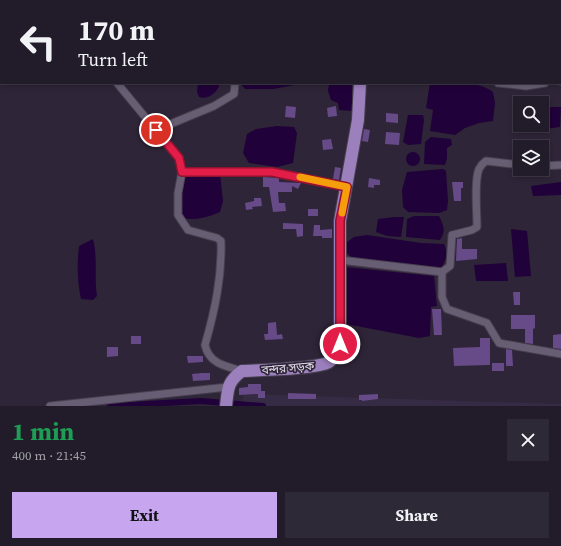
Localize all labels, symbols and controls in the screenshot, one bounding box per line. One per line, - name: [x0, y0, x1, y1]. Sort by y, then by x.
- text: 170 m: [78, 11, 155, 49]
- icon: left: [12, 16, 64, 68]
- text: Turn left: [78, 47, 148, 72]
- map controls: [513, 96, 549, 176]
- button: search: [513, 96, 549, 132]
- pin: [139, 113, 173, 147]
- icon: arrive: [145, 119, 167, 141]
- button: layers: [513, 140, 549, 176]
- position arrow: [319, 323, 361, 365]
- street label: বন্দর সড়ক: [260, 358, 315, 378]
- text: 1 min: [12, 415, 74, 448]
- button: close: [507, 419, 549, 461]
- text: 400 m · 21:45: [12, 447, 86, 464]
- button: Exit: [12, 492, 277, 538]
- button: Share: [285, 492, 549, 538]

